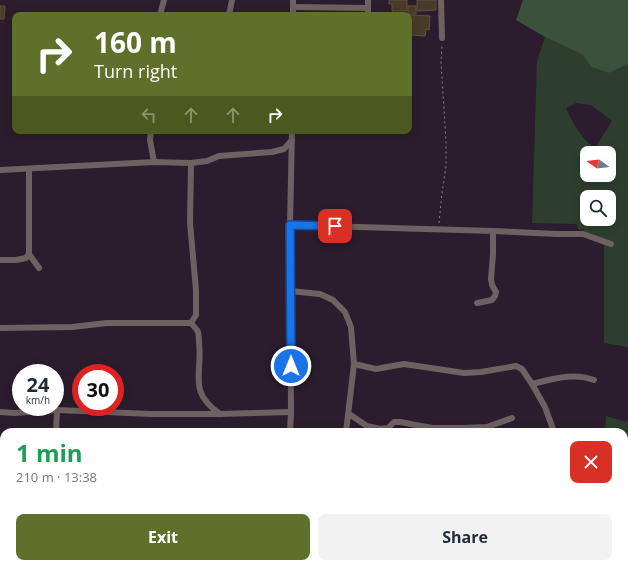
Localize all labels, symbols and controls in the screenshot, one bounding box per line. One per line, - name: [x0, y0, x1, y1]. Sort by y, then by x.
- text: 160 m: [94, 23, 177, 61]
- icon: right: [28, 28, 80, 80]
- text: Turn right: [94, 59, 177, 83]
- icon: left: [138, 104, 160, 126]
- icon: ahead: [180, 104, 202, 126]
- icon: ahead: [222, 104, 244, 126]
- icon: right: [264, 104, 286, 126]
- north arrow: [580, 146, 616, 182]
- map controls: [580, 146, 616, 226]
- button: search: [580, 190, 616, 226]
- pin: [318, 209, 352, 243]
- icon: arrive: [324, 215, 346, 237]
- position arrow: [270, 345, 312, 387]
- speed limit sign: 30: [72, 364, 124, 416]
- text: 24: [27, 371, 49, 398]
- text: km/h: [26, 393, 50, 407]
- text: 1 min: [16, 436, 83, 469]
- button: close: [570, 441, 612, 483]
- text: 210 m · 13:38: [16, 468, 97, 486]
- button: Exit: [16, 514, 310, 560]
- button: Share: [318, 514, 612, 560]

